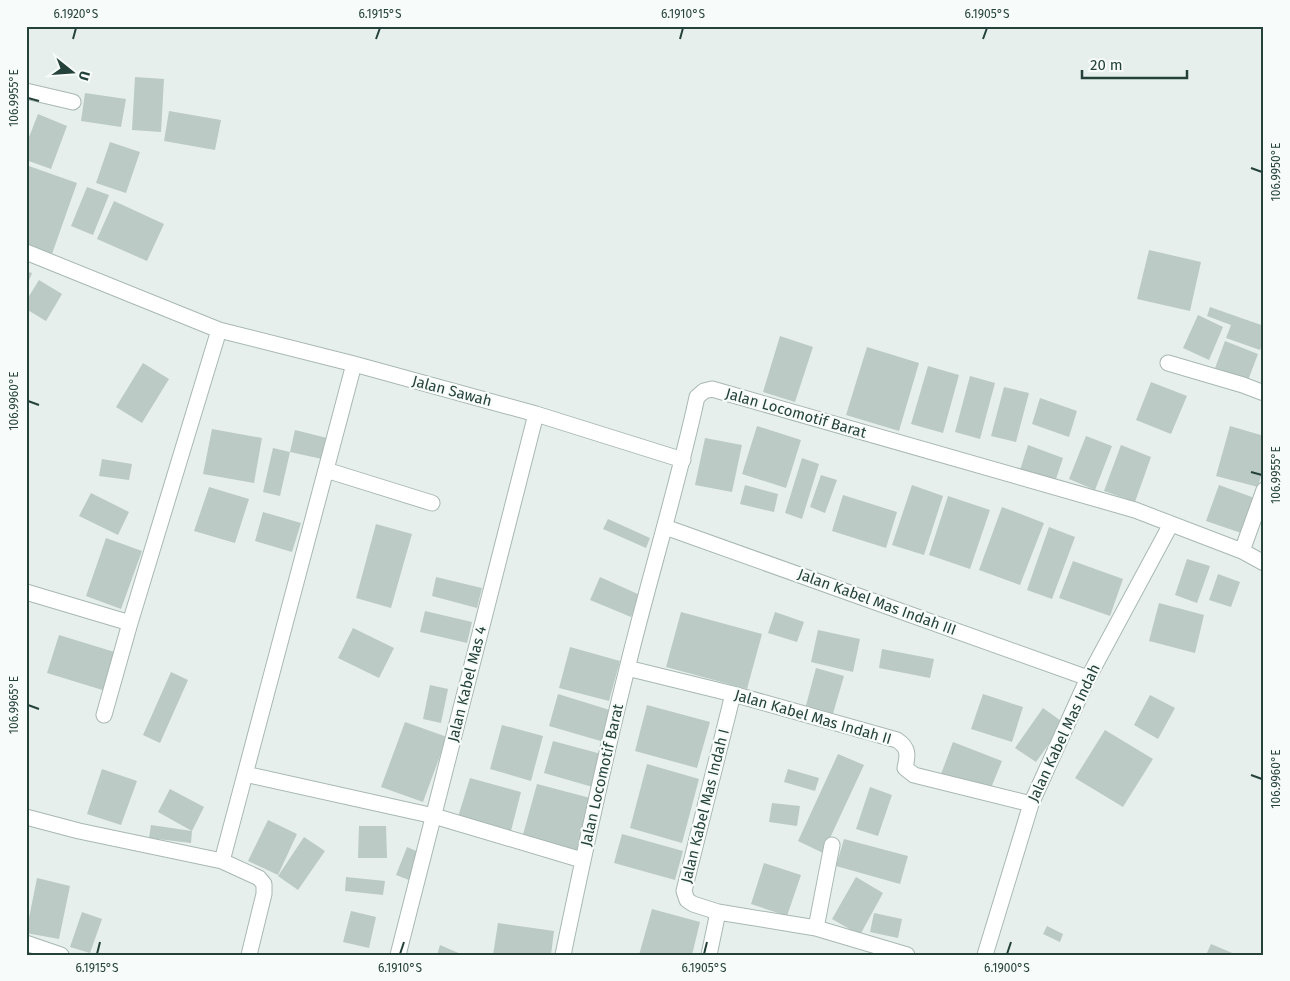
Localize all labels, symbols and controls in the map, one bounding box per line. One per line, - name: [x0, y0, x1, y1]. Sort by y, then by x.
- text: 6.1920°S: [54, 7, 99, 21]
- text: 6.1915°S: [358, 7, 402, 21]
- text: 6.1910°S: [661, 7, 705, 21]
- text: 6.1905°S: [965, 7, 1010, 21]
- north arrow: [48, 48, 98, 98]
- scale bar: [1082, 48, 1188, 80]
- text: 20 m: [1090, 56, 1123, 74]
- text: 106.9955°E: [7, 69, 21, 127]
- text: U: [74, 69, 93, 83]
- text: 106.9950°E: [1269, 143, 1283, 201]
- text: 106.9960°E: [7, 371, 21, 431]
- street label: Jalan Sawah: [410, 372, 494, 410]
- street label: Jalan Locomotif Barat: [723, 384, 869, 442]
- text: 106.9955°E: [1269, 446, 1283, 504]
- street label: Jalan Kabel Mas Indah III: [795, 565, 959, 639]
- street label: Jalan Kabel Mas 4: [444, 624, 490, 744]
- street label: Jalan Kabel Mas Indah: [1024, 661, 1104, 805]
- text: 106.9965°E: [7, 676, 21, 734]
- street label: Jalan Kabel Mas Indah II: [732, 686, 894, 748]
- street label: Jalan Locomotif Barat: [577, 701, 627, 848]
- street label: Jalan Kabel Mas Indah I: [677, 727, 733, 885]
- text: 106.9960°E: [1269, 749, 1283, 809]
- text: 6.1915°S: [75, 961, 119, 975]
- text: 6.1910°S: [378, 961, 422, 975]
- text: 6.1905°S: [682, 961, 727, 975]
- text: 6.1900°S: [984, 961, 1030, 975]

